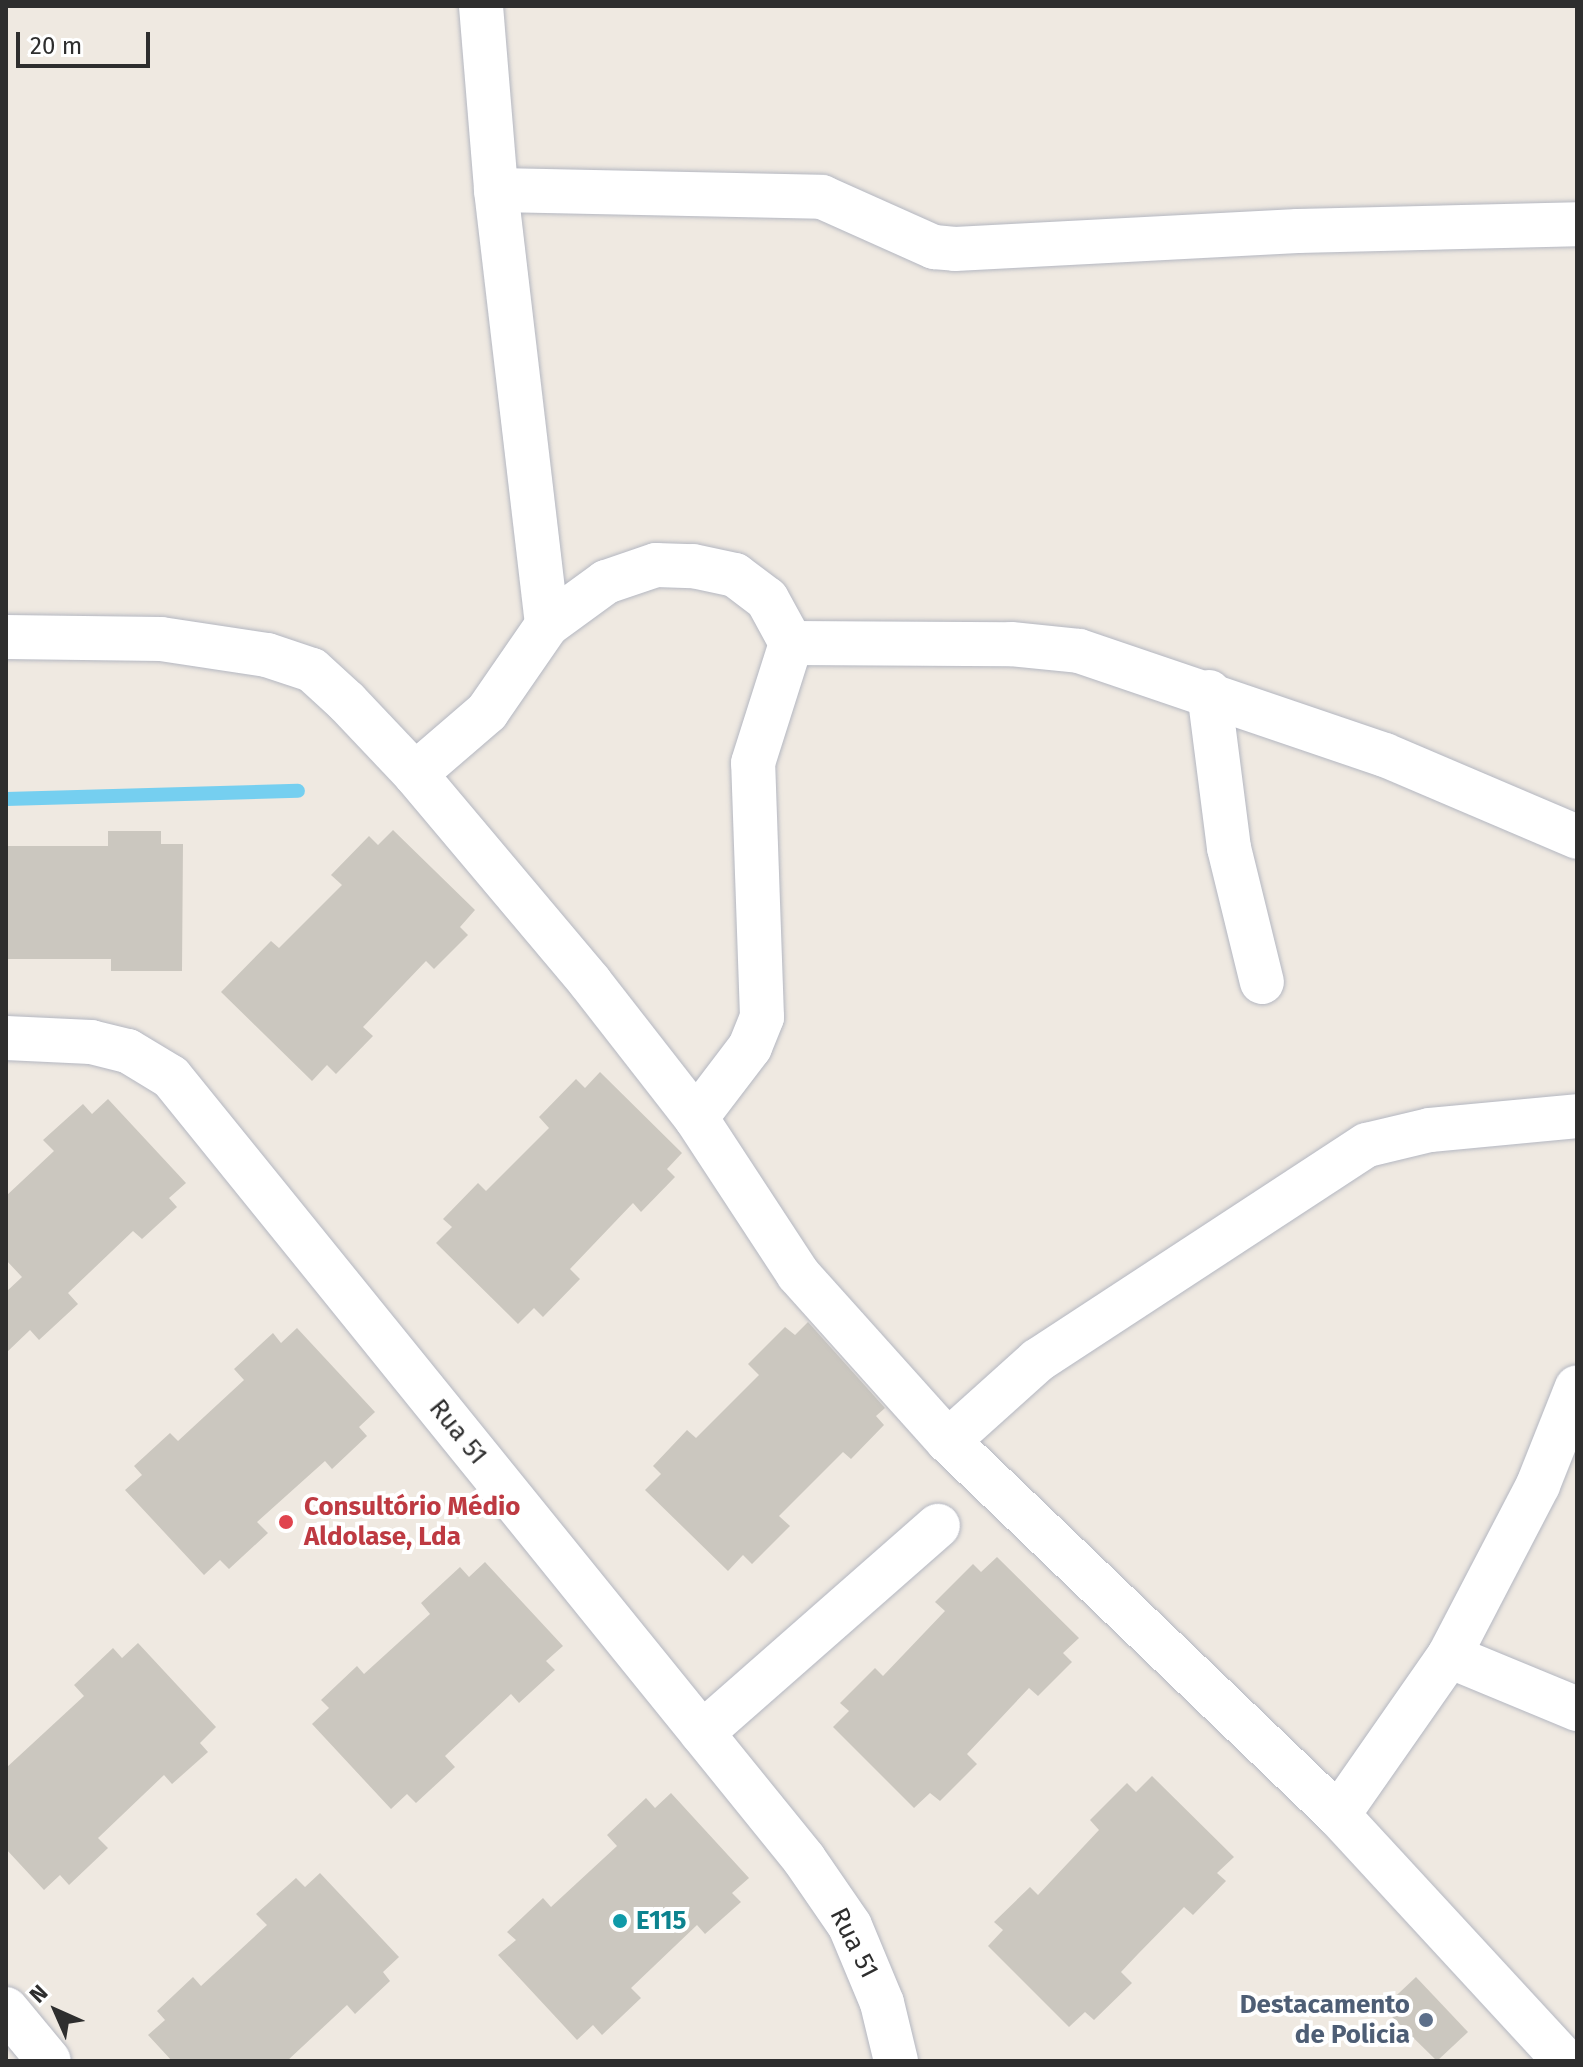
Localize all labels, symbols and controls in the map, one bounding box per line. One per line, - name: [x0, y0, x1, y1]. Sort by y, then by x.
- scale bar: [20, 16, 154, 66]
- text: 20 m: [30, 32, 82, 60]
- street label: Rua 51: [422, 1393, 494, 1471]
- place label: Consultório Médio Aldolase, Lda: [304, 1491, 521, 1552]
- marker: Consultório Médio Aldolase, Lda: [275, 1511, 297, 1533]
- street label: Rua 51: [823, 1903, 885, 1983]
- place label: E115: [636, 1905, 687, 1937]
- marker: E115: [611, 1912, 629, 1930]
- north arrow: [16, 1971, 96, 2051]
- text: N: [24, 1979, 53, 2008]
- place label: Destacamento de Policia: [1240, 1989, 1410, 2050]
- marker: Destacamento de Policia: [1417, 2011, 1435, 2029]

